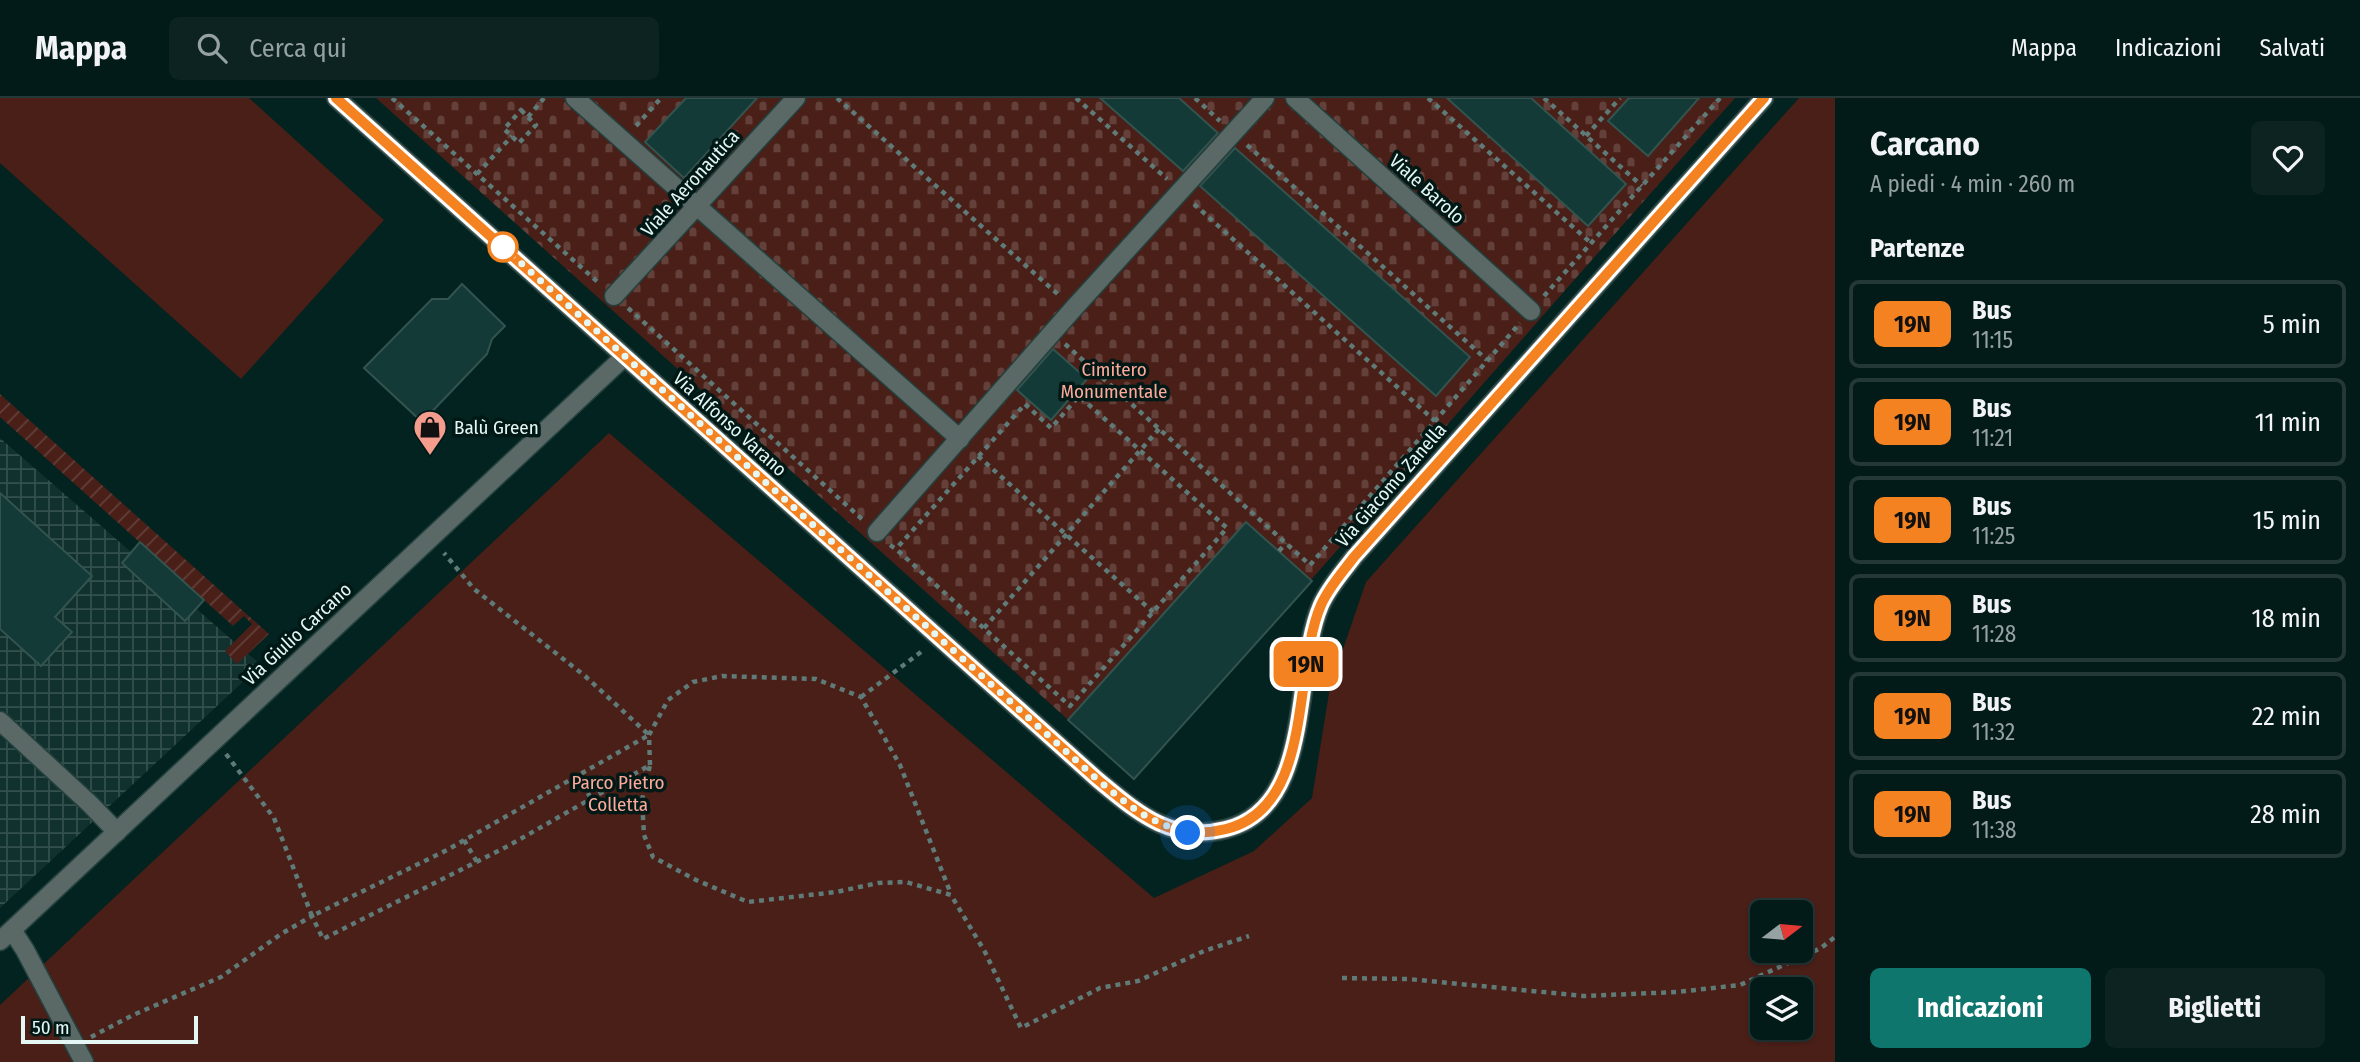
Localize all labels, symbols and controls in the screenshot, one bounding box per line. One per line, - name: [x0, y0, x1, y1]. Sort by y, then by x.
- search box: [169, 17, 659, 80]
- text: Mappa: [35, 28, 127, 68]
- icon: search: [193, 29, 231, 67]
- text: Cerca qui: [249, 33, 347, 64]
- text: Mappa: [2011, 34, 2077, 62]
- text: Indicazioni: [2115, 34, 2221, 62]
- text: Salvati: [2259, 34, 2325, 62]
- button: heart: [2251, 121, 2325, 195]
- text: Carcano: [1870, 124, 1980, 164]
- street label: Viale Aeronautica: [636, 125, 744, 241]
- street label: Viale Barolo: [1385, 149, 1469, 229]
- text: A piedi · 4 min · 260 m: [1870, 170, 2075, 198]
- unlabelled marker: [488, 232, 518, 262]
- text: Partenze: [1870, 233, 1965, 264]
- text: Bus: [1972, 295, 2011, 326]
- text: 5 min: [2263, 309, 2321, 340]
- text: 19N: [1894, 310, 1931, 338]
- text: 11:15: [1972, 326, 2013, 354]
- park label: Cimitero Monumentale: [1061, 358, 1167, 403]
- street label: Via Alfonso Varano: [668, 367, 792, 481]
- text: Bus: [1972, 393, 2011, 424]
- text: 11 min: [2255, 407, 2321, 438]
- shop icon: Balù Green: [411, 408, 449, 457]
- text: 19N: [1894, 408, 1931, 436]
- place label: Balù Green: [454, 416, 539, 439]
- street label: Via Giacomo Zanella: [1331, 418, 1451, 552]
- text: 11:21: [1972, 424, 2013, 452]
- text: Bus: [1972, 491, 2011, 522]
- text: 15 min: [2253, 505, 2321, 536]
- text: 19N: [1894, 506, 1931, 534]
- text: 11:25: [1972, 522, 2015, 550]
- street label: Via Giulio Carcano: [238, 578, 356, 690]
- text: Bus: [1972, 589, 2011, 620]
- text: 18 min: [2252, 603, 2321, 634]
- text: 19N: [1894, 604, 1931, 632]
- text: 11:28: [1972, 620, 2016, 648]
- line badge: 19N: [1266, 641, 1346, 687]
- text: 19N: [1288, 650, 1324, 678]
- text: Bus: [1972, 687, 2011, 718]
- text: 22 min: [2252, 701, 2321, 732]
- text: 19N: [1894, 702, 1931, 730]
- text: 11:32: [1972, 718, 2015, 746]
- park label: Parco Pietro Colletta: [571, 771, 665, 816]
- text: Bus: [1972, 785, 2011, 816]
- text: 28 min: [2250, 799, 2321, 830]
- text: 19N: [1894, 800, 1931, 828]
- your location: [1170, 815, 1205, 850]
- text: 11:38: [1972, 816, 2017, 844]
- north arrow: [1750, 900, 1813, 962]
- map controls: [1750, 900, 1813, 1040]
- button: Indicazioni: [1870, 968, 2091, 1048]
- button: Biglietti: [2105, 968, 2325, 1048]
- button: layers: [1750, 977, 1813, 1040]
- scale bar: [21, 1013, 198, 1045]
- text: 50 m: [32, 1016, 70, 1039]

